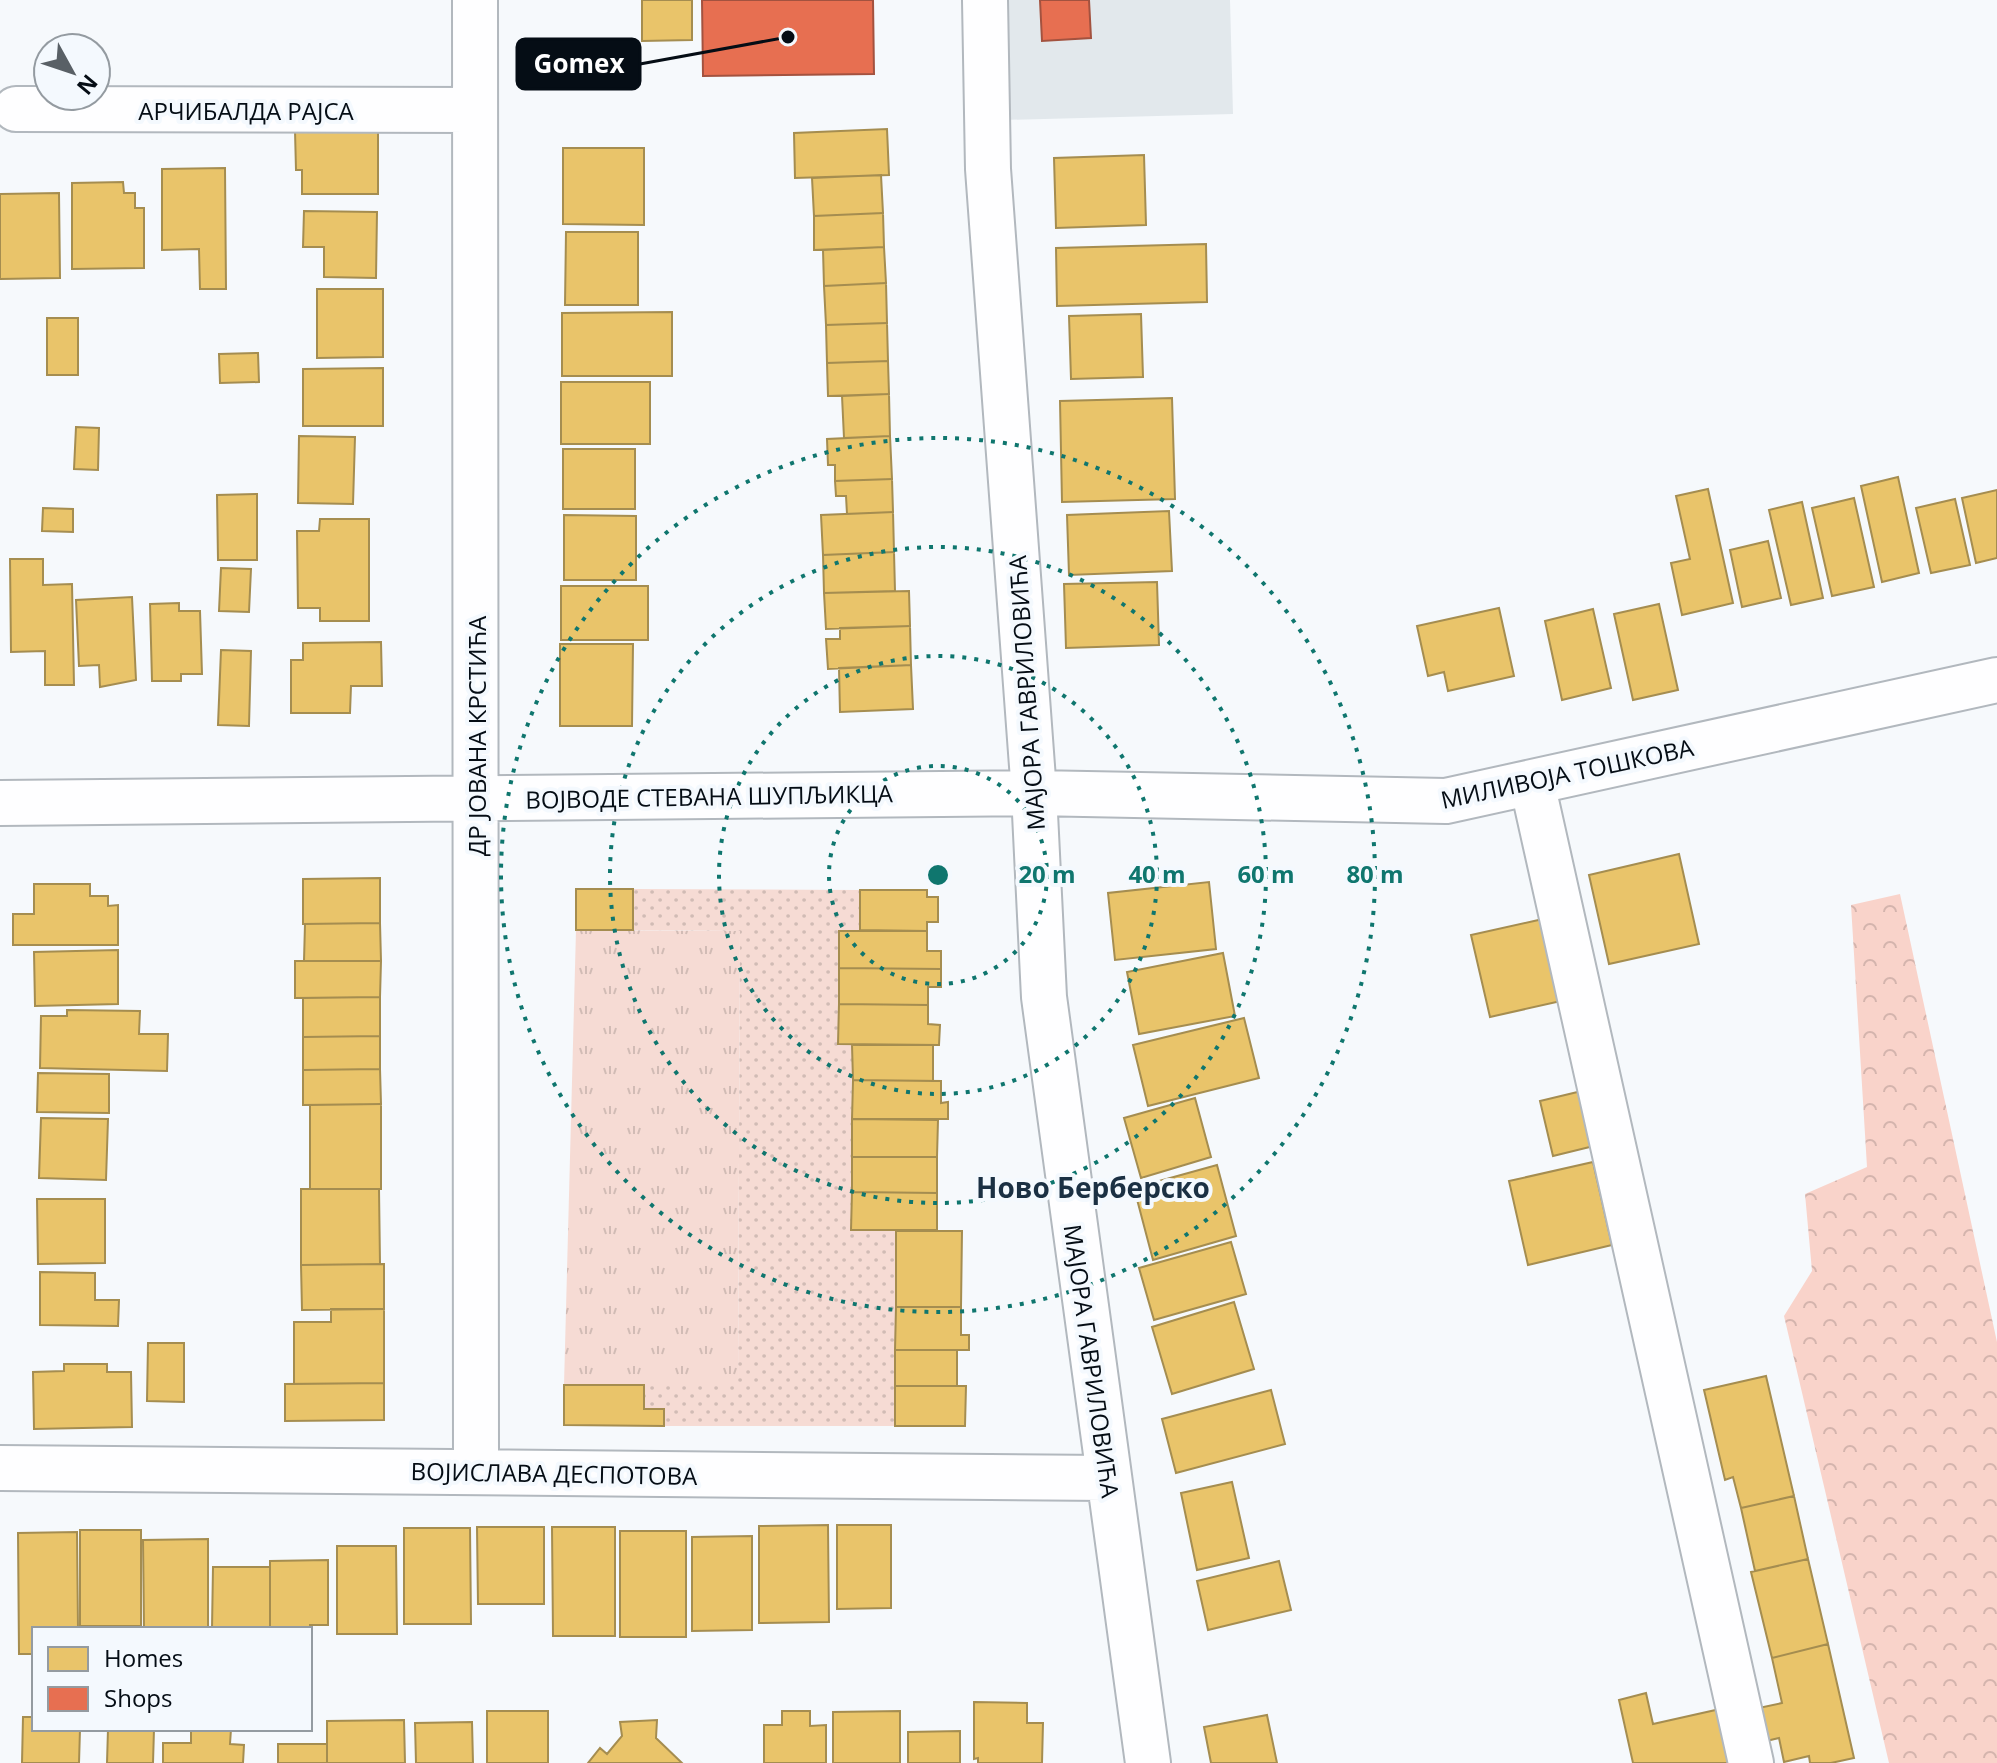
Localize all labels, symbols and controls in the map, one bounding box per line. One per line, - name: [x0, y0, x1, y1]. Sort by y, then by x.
- north arrow: [32, 32, 112, 112]
- callout: Gomex: [517, 39, 640, 89]
- text: Gomex: [534, 45, 624, 81]
- text: N: [71, 69, 105, 102]
- street label: АРЧИБАЛДА РАЈСА: [138, 94, 355, 127]
- street label: МАЈОРА ГАВРИЛОВИЋА: [1000, 554, 1052, 832]
- street label: ДР ЈОВАНА КРСТИЋА: [460, 615, 493, 856]
- street label: МИЛИВОЈА ТОШКОВА: [1438, 730, 1697, 816]
- street label: ВОЈВОДЕ СТЕВАНА ШУПЉИКЦА: [525, 776, 894, 816]
- text: 20 m: [1018, 857, 1076, 890]
- text: 40 m: [1128, 857, 1186, 890]
- text: 60 m: [1237, 857, 1295, 890]
- text: 80 m: [1346, 857, 1404, 890]
- centre of rings: [924, 861, 952, 889]
- district label: Ново Берберско: [976, 1168, 1210, 1206]
- street label: МАЈОРА ГАВРИЛОВИЋА: [1056, 1222, 1128, 1501]
- street label: ВОЈИСЛАВА ДЕСПОТОВА: [410, 1454, 698, 1492]
- legend: [32, 1627, 312, 1731]
- text: Homes: [104, 1641, 183, 1674]
- text: Shops: [104, 1681, 172, 1714]

